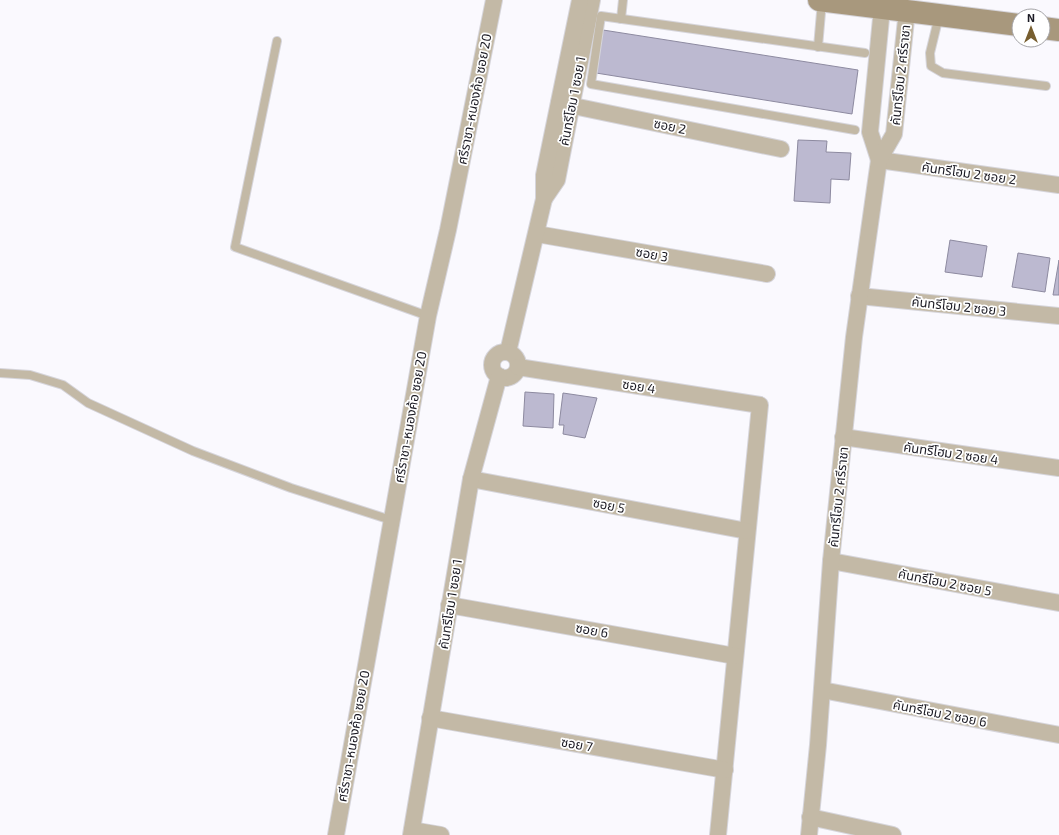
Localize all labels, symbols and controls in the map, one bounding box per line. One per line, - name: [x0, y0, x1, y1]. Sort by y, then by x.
- north arrow: [1011, 8, 1051, 48]
- text: N: [1027, 11, 1035, 24]
- street label: คันทรีโฮม 2 ศรีราชา: [887, 24, 913, 126]
- street label: ศรีราชา-หนองค้อ ซอย 20: [453, 32, 495, 166]
- street label: คันทรีโฮม 1 ซอย 1: [555, 55, 589, 147]
- street label: ซอย 2: [652, 115, 688, 137]
- street label: คันทรีโฮม 2 ซอย 2: [921, 158, 1017, 188]
- street label: ซอย 3: [635, 243, 669, 265]
- street label: คันทรีโฮม 2 ซอย 3: [911, 293, 1007, 319]
- street label: ศรีราชา-หนองค้อ ซอย 20: [391, 350, 429, 484]
- street label: ซอย 4: [621, 375, 657, 397]
- street label: คันทรีโฮม 2 ซอย 4: [902, 438, 1000, 468]
- street label: คันทรีโฮม 2 ศรีราชา: [825, 446, 851, 548]
- street label: ซอย 5: [592, 494, 626, 516]
- street label: คันทรีโฮม 1 ซอย 1: [435, 558, 465, 650]
- street label: คันทรีโฮม 2 ซอย 5: [897, 565, 993, 599]
- street label: ซอย 6: [574, 619, 610, 641]
- street label: ศรีราชา-หนองค้อ ซอย 20: [334, 669, 372, 803]
- street label: คันทรีโฮม 2 ซอย 6: [892, 696, 988, 730]
- street label: ซอย 7: [560, 733, 594, 755]

